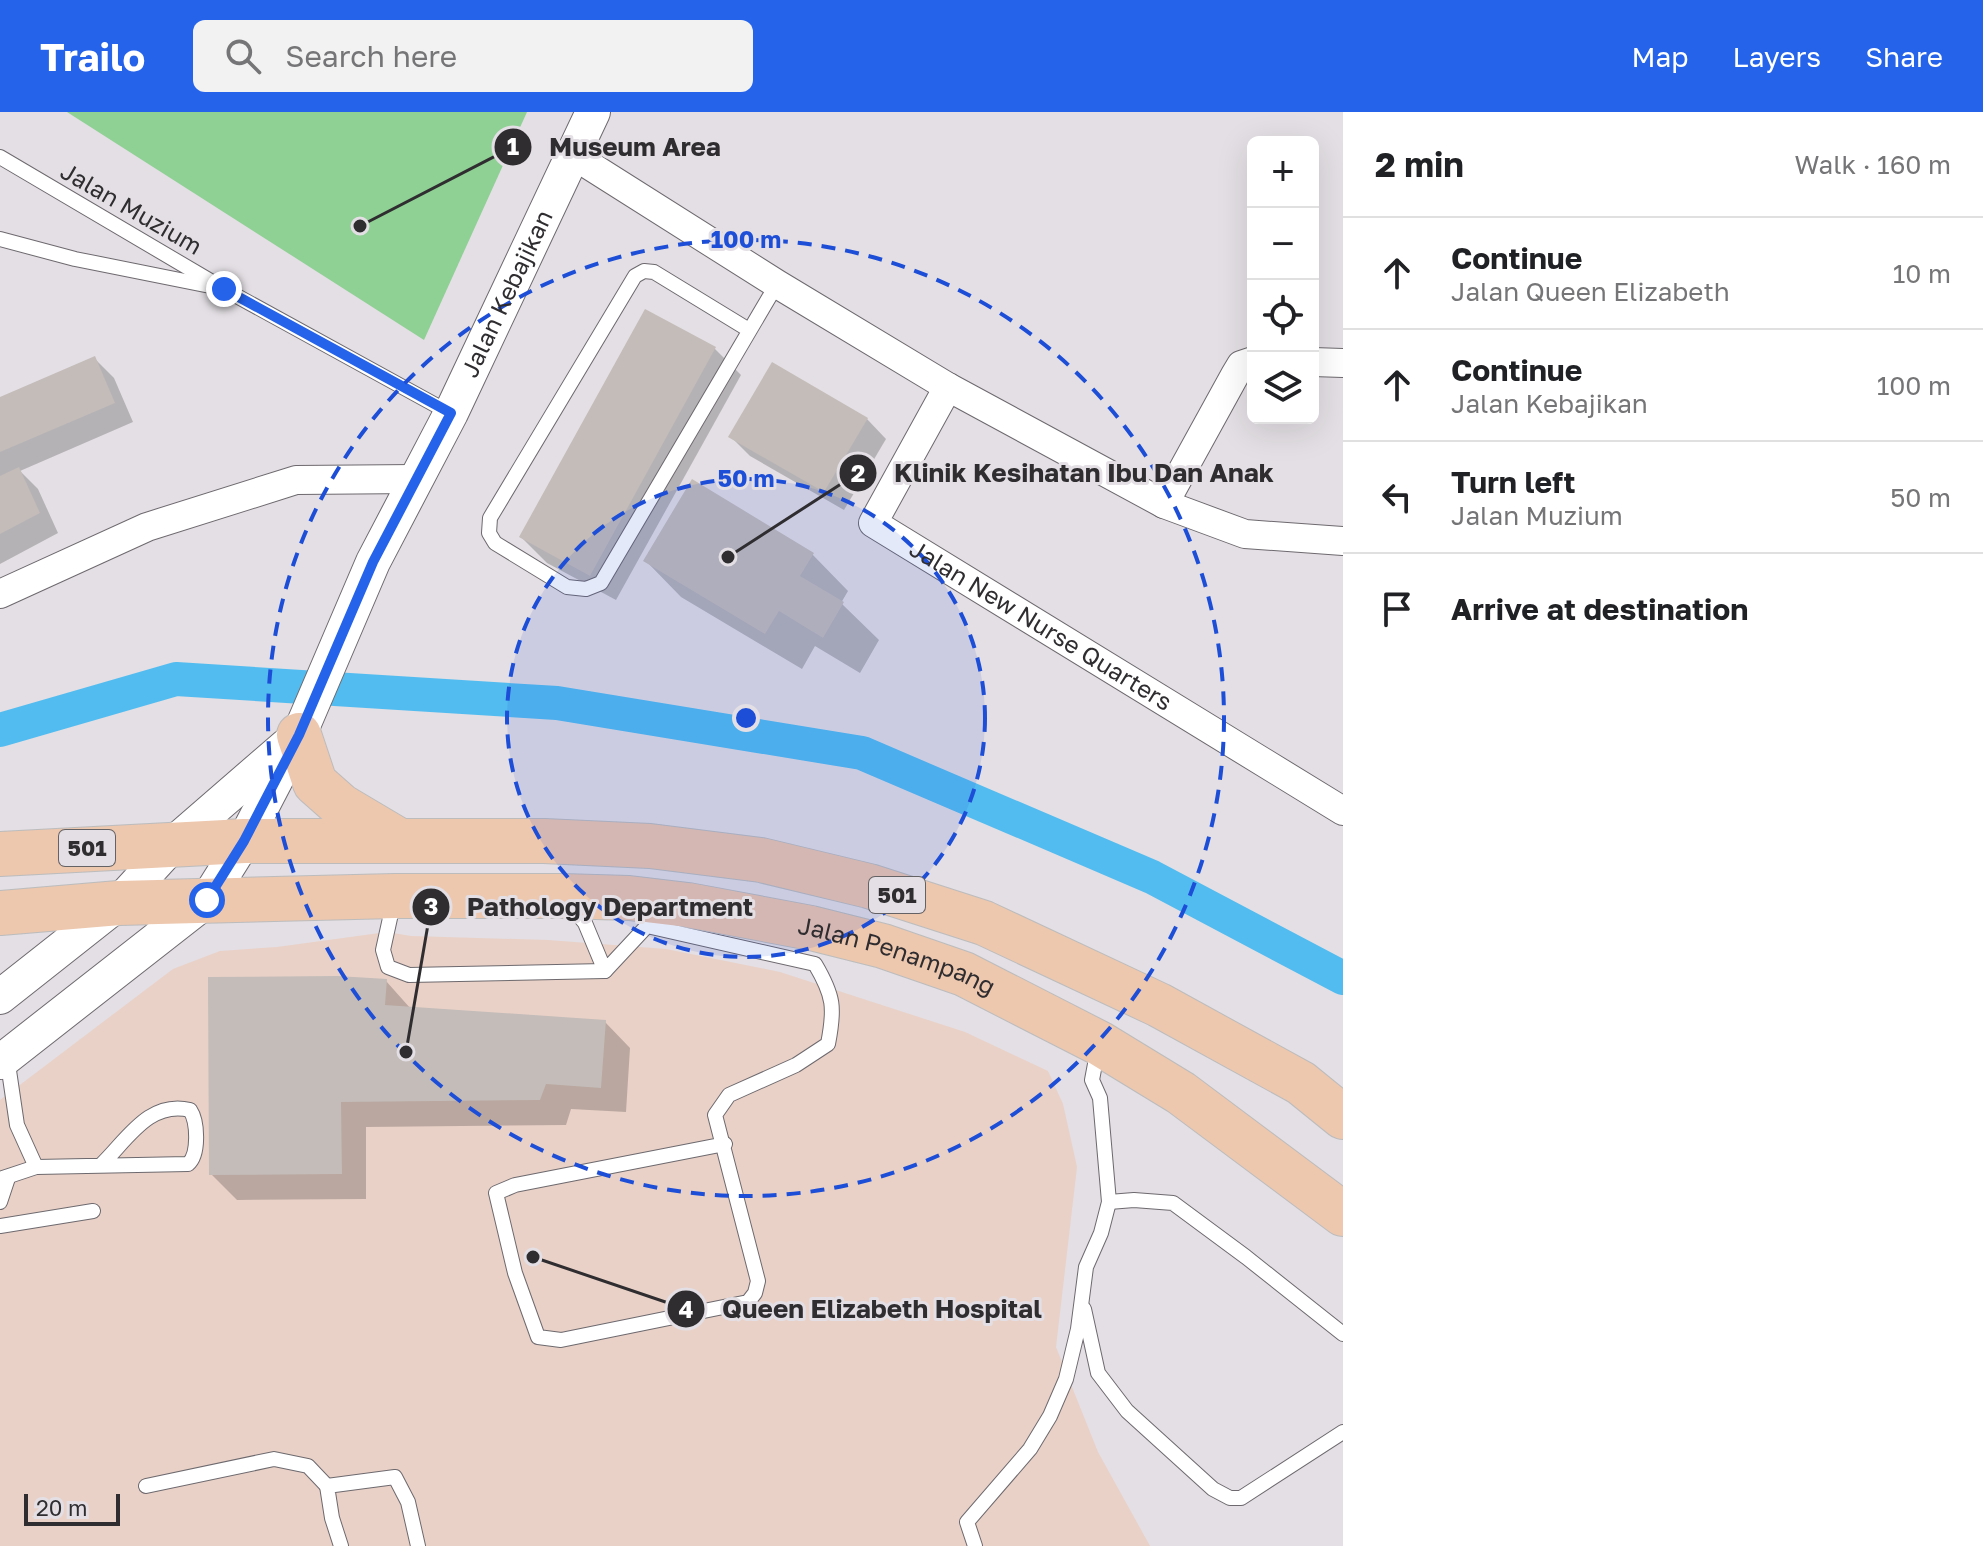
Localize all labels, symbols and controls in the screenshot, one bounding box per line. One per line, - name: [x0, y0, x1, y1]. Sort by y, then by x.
- search box: [193, 20, 753, 92]
- text: Trailo: [40, 34, 145, 79]
- icon: search: [221, 34, 265, 78]
- text: Search here: [285, 38, 457, 74]
- text: Map: [1631, 40, 1689, 73]
- text: Layers: [1733, 40, 1821, 73]
- text: Share: [1865, 40, 1943, 73]
- callout: Museum Area: [493, 122, 737, 172]
- text: 1: [507, 131, 519, 160]
- text: Museum Area: [549, 131, 721, 162]
- map controls: [1247, 136, 1319, 424]
- button: +: [1247, 136, 1319, 208]
- text: 2 min: [1375, 144, 1464, 184]
- text: Walk · 160 m: [1795, 149, 1951, 180]
- street label: Jalan Muzium: [56, 156, 208, 260]
- street label: Jalan Kebajikan: [454, 205, 558, 382]
- button: −: [1247, 208, 1319, 280]
- text: 100 m: [711, 224, 781, 253]
- text: Continue: [1451, 240, 1582, 276]
- icon: ahead: [1375, 251, 1419, 295]
- text: 10 m: [1893, 258, 1951, 289]
- route end: [206, 271, 242, 307]
- text: Jalan Queen Elizabeth: [1451, 276, 1730, 307]
- button: locate: [1247, 280, 1319, 352]
- button: layers: [1247, 352, 1319, 424]
- text: Continue: [1451, 352, 1582, 388]
- icon: ahead: [1375, 363, 1419, 407]
- text: 100 m: [1877, 370, 1951, 401]
- text: Jalan Kebajikan: [1451, 388, 1648, 419]
- callout: Klinik Kesihatan Ibu Dan Anak: [838, 448, 1290, 498]
- text: Klinik Kesihatan Ibu Dan Anak: [894, 457, 1274, 488]
- text: 2: [851, 458, 865, 487]
- text: 50 m: [717, 463, 775, 492]
- text: Turn left: [1451, 464, 1576, 500]
- icon: left: [1375, 475, 1419, 519]
- text: 50 m: [1890, 482, 1951, 513]
- text: Jalan Muzium: [1451, 500, 1623, 531]
- street label: Jalan New Nurse Quarters: [905, 533, 1178, 716]
- icon: arrive: [1375, 587, 1419, 631]
- text: Arrive at destination: [1451, 591, 1748, 627]
- centre of rings: [732, 704, 760, 732]
- road number: 501: [59, 830, 115, 866]
- road number: 501: [869, 877, 925, 913]
- route start: [189, 882, 225, 918]
- callout: Pathology Department: [411, 882, 769, 932]
- text: 3: [424, 891, 438, 920]
- text: Pathology Department: [467, 891, 753, 922]
- street label: Jalan Penampang: [796, 910, 1001, 1001]
- callout: Queen Elizabeth Hospital: [666, 1284, 1058, 1334]
- text: Queen Elizabeth Hospital: [722, 1293, 1042, 1324]
- text: 4: [679, 1294, 694, 1323]
- scale bar: [24, 1490, 120, 1526]
- text: 20 m: [36, 1494, 87, 1521]

